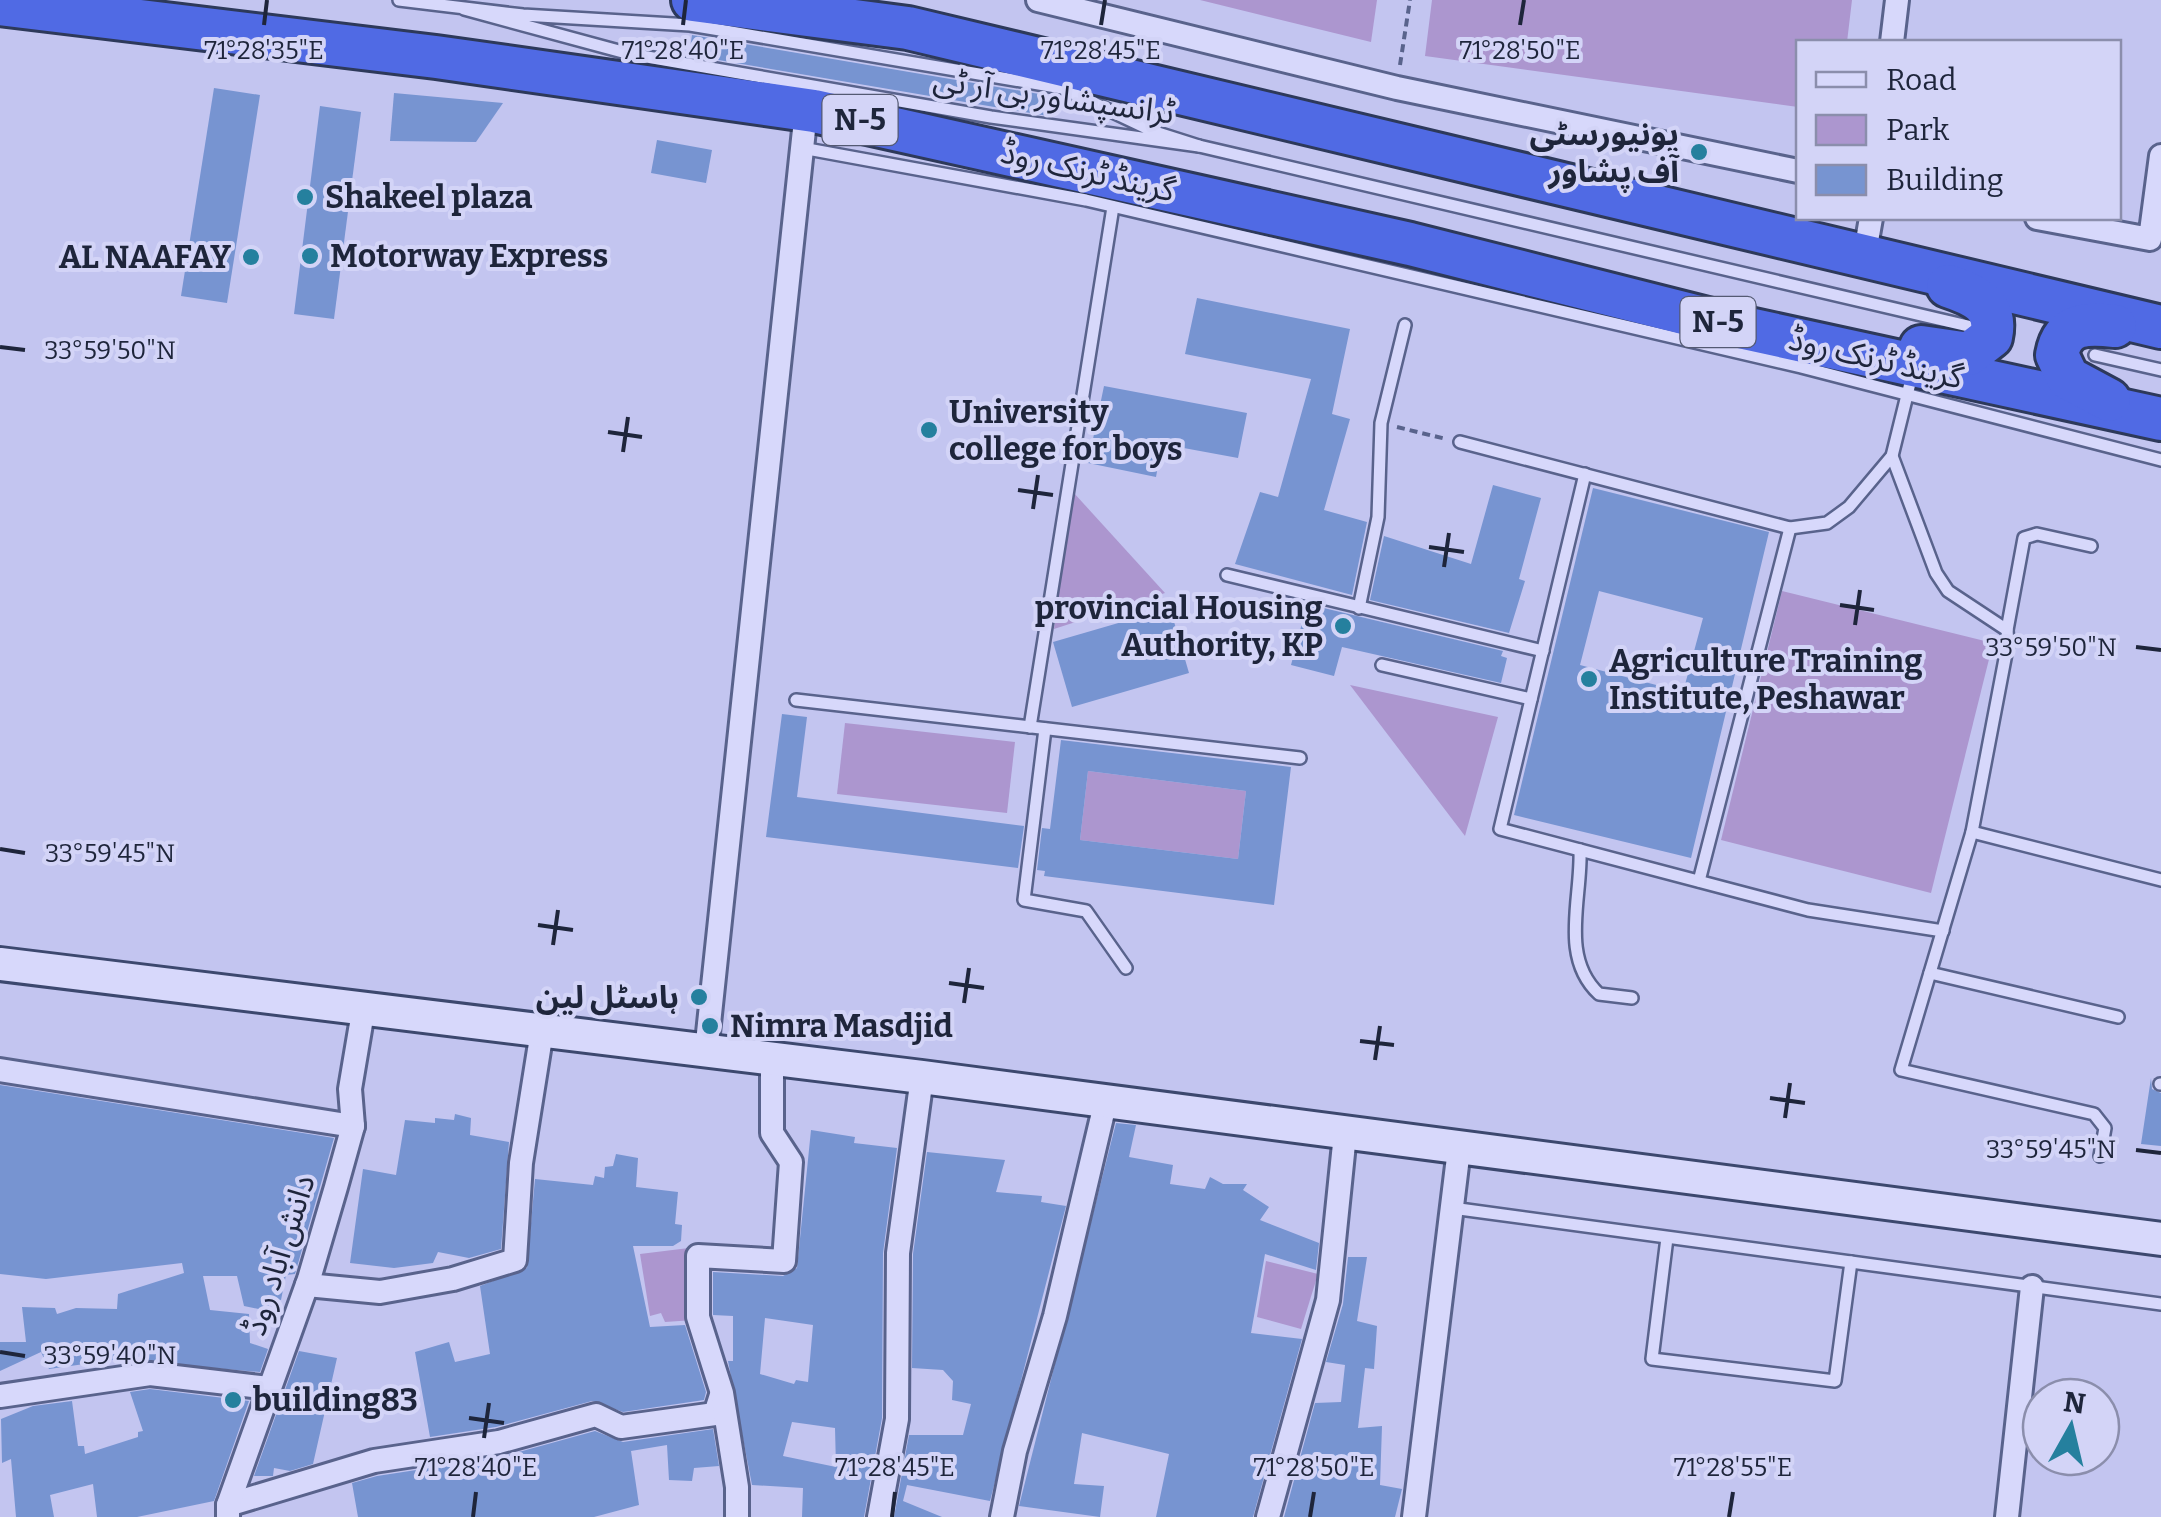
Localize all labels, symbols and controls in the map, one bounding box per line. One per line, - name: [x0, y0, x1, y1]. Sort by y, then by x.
- text: 71°28'35"E: [204, 36, 324, 66]
- text: 71°28'40"E: [622, 36, 744, 66]
- text: 71°28'45"E: [1041, 36, 1161, 66]
- text: 71°28'50"E: [1459, 36, 1581, 66]
- legend: [1796, 40, 2121, 220]
- street label: ٹرانسپشاور بی آر ٹی: [931, 60, 1177, 133]
- text: Road: [1886, 62, 1957, 98]
- road number: N-5: [822, 95, 898, 145]
- text: Park: [1886, 112, 1949, 148]
- place label: یونیورسٹی آف پشاور: [1530, 115, 1681, 193]
- street label: گرینڈ ٹرنک روڈ: [997, 133, 1180, 210]
- marker: یونیورسٹی آف پشاور: [1688, 141, 1710, 163]
- text: Building: [1886, 162, 2004, 198]
- place label: Shakeel plaza: [325, 178, 533, 216]
- marker: Shakeel plaza: [294, 186, 316, 208]
- place label: Motorway Express: [330, 237, 608, 275]
- place label: AL NAAFAY: [59, 238, 231, 276]
- marker: Motorway Express: [299, 245, 321, 267]
- marker: AL NAAFAY: [240, 246, 262, 268]
- road number: N-5: [1680, 297, 1756, 347]
- street label: گرینڈ ٹرنک روڈ: [1785, 320, 1968, 397]
- text: 33°59'50"N: [44, 336, 176, 366]
- place label: University college for boys: [949, 393, 1183, 468]
- marker: University college for boys: [918, 419, 940, 441]
- place label: provincial Housing Authority, KP: [1035, 589, 1323, 664]
- marker: provincial Housing Authority, KP: [1332, 615, 1354, 637]
- text: 33°59'50"N: [1985, 633, 2117, 663]
- place label: Agriculture Training Institute, Peshawar: [1609, 642, 1923, 717]
- marker: Agriculture Training Institute, Peshawar: [1578, 668, 1600, 690]
- text: 33°59'45"N: [45, 839, 175, 869]
- place label: ہاسٹل لین: [536, 978, 679, 1016]
- marker: ہاسٹل لین: [688, 986, 710, 1008]
- place label: Nimra Masdjid: [730, 1007, 953, 1045]
- marker: Nimra Masdjid: [699, 1015, 721, 1037]
- text: 33°59'45"N: [1986, 1135, 2116, 1165]
- street label: دانش آباد روڈ: [235, 1170, 323, 1340]
- text: 33°59'40"N: [44, 1341, 176, 1371]
- north arrow: [2021, 1377, 2121, 1477]
- place label: building83: [253, 1381, 418, 1419]
- text: N: [2061, 1385, 2087, 1421]
- marker: building83: [222, 1389, 244, 1411]
- text: 71°28'40"E: [415, 1453, 537, 1483]
- text: 71°28'45"E: [835, 1453, 955, 1483]
- text: 71°28'50"E: [1253, 1453, 1375, 1483]
- text: 71°28'55"E: [1674, 1453, 1792, 1483]

